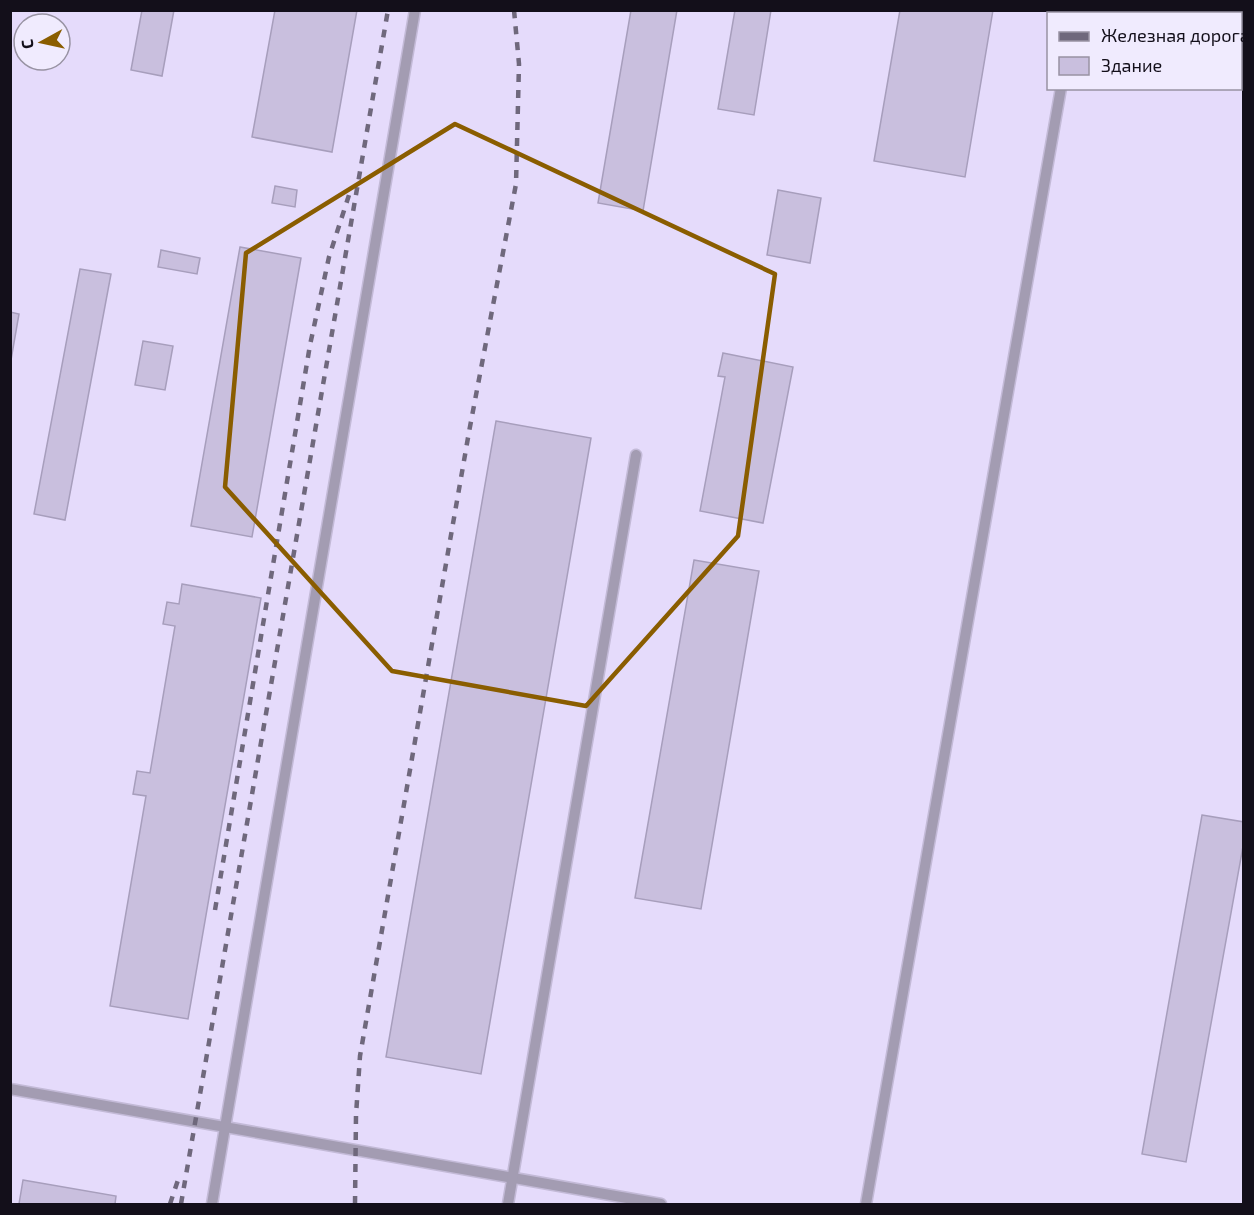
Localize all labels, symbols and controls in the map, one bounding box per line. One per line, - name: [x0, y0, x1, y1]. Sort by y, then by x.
- north arrow: [12, 12, 72, 72]
- legend: [1047, 12, 1242, 90]
- text: Железная дорога: [1101, 24, 1250, 46]
- text: С: [17, 38, 37, 50]
- text: Здание: [1101, 54, 1162, 76]

